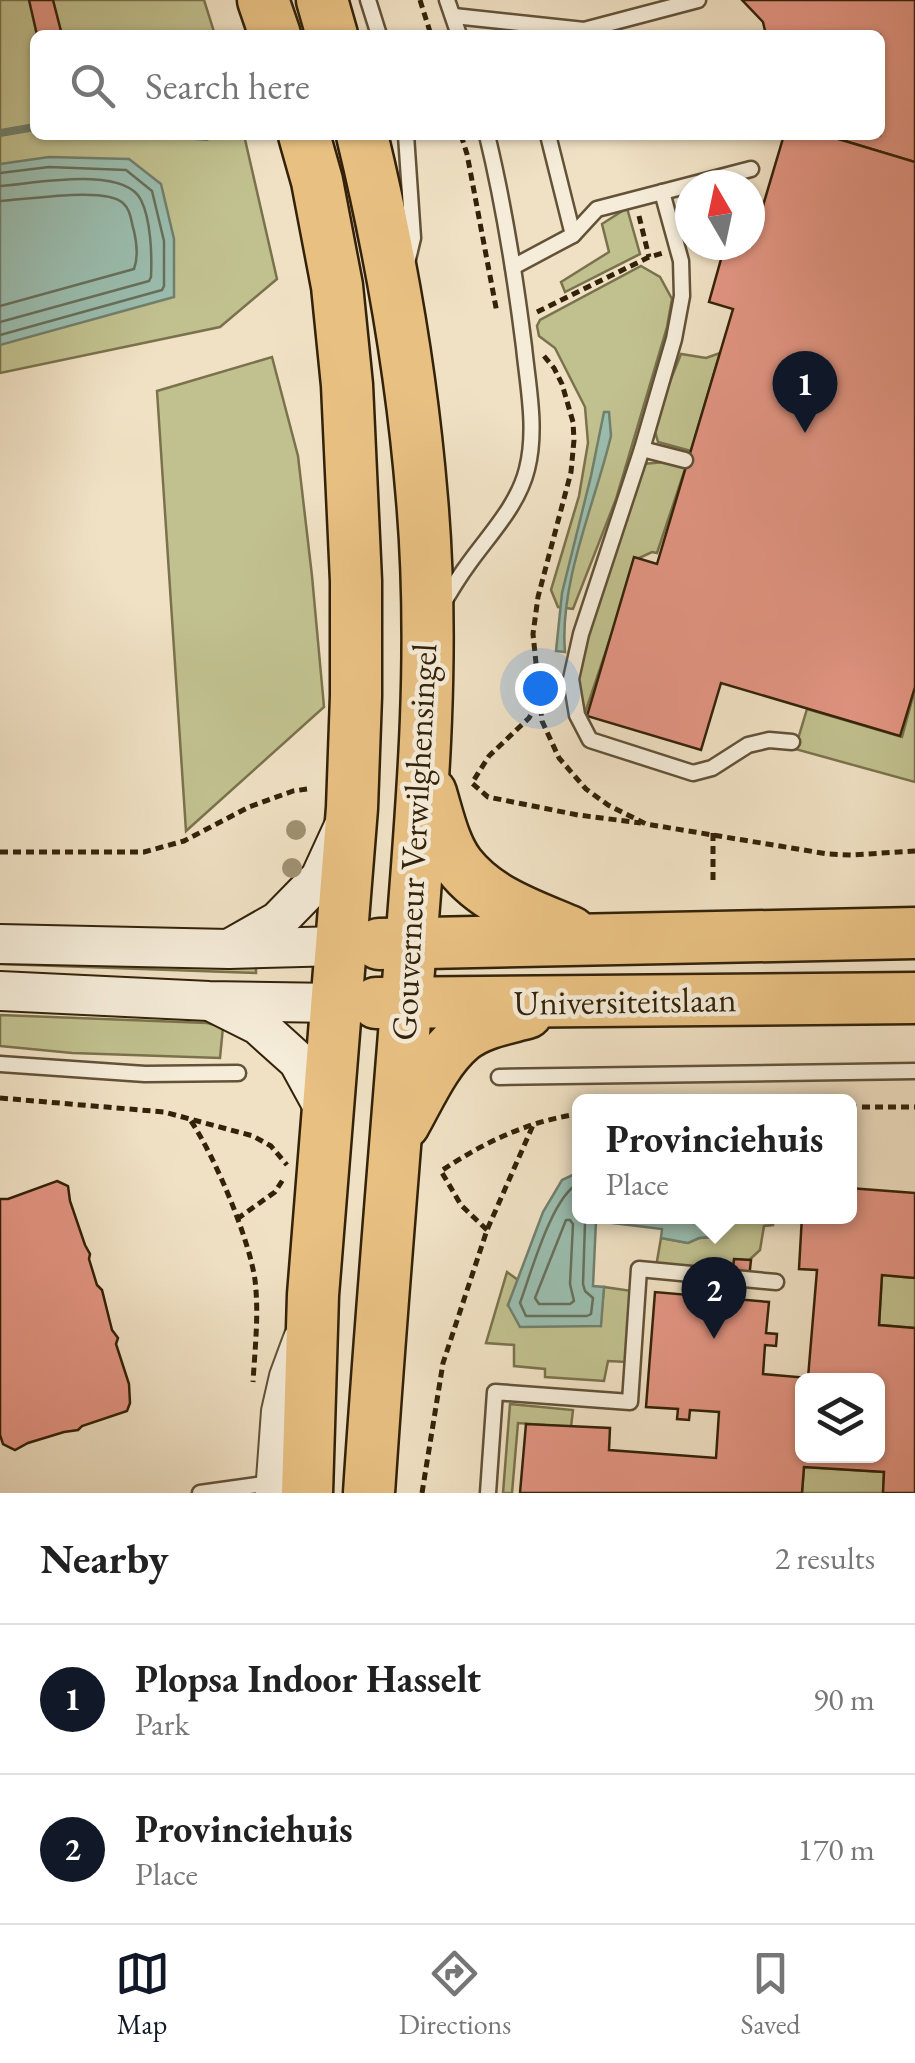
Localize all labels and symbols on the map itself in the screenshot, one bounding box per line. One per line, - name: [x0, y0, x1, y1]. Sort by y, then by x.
- north arrow: [675, 170, 765, 260]
- pin: 1: [772, 350, 838, 433]
- street label: Gouverneur Verwilghensingel: [381, 642, 446, 1042]
- your location: [515, 663, 566, 714]
- street label: Universiteitslaan: [513, 976, 737, 1025]
- pin: 2: [682, 1256, 746, 1339]

